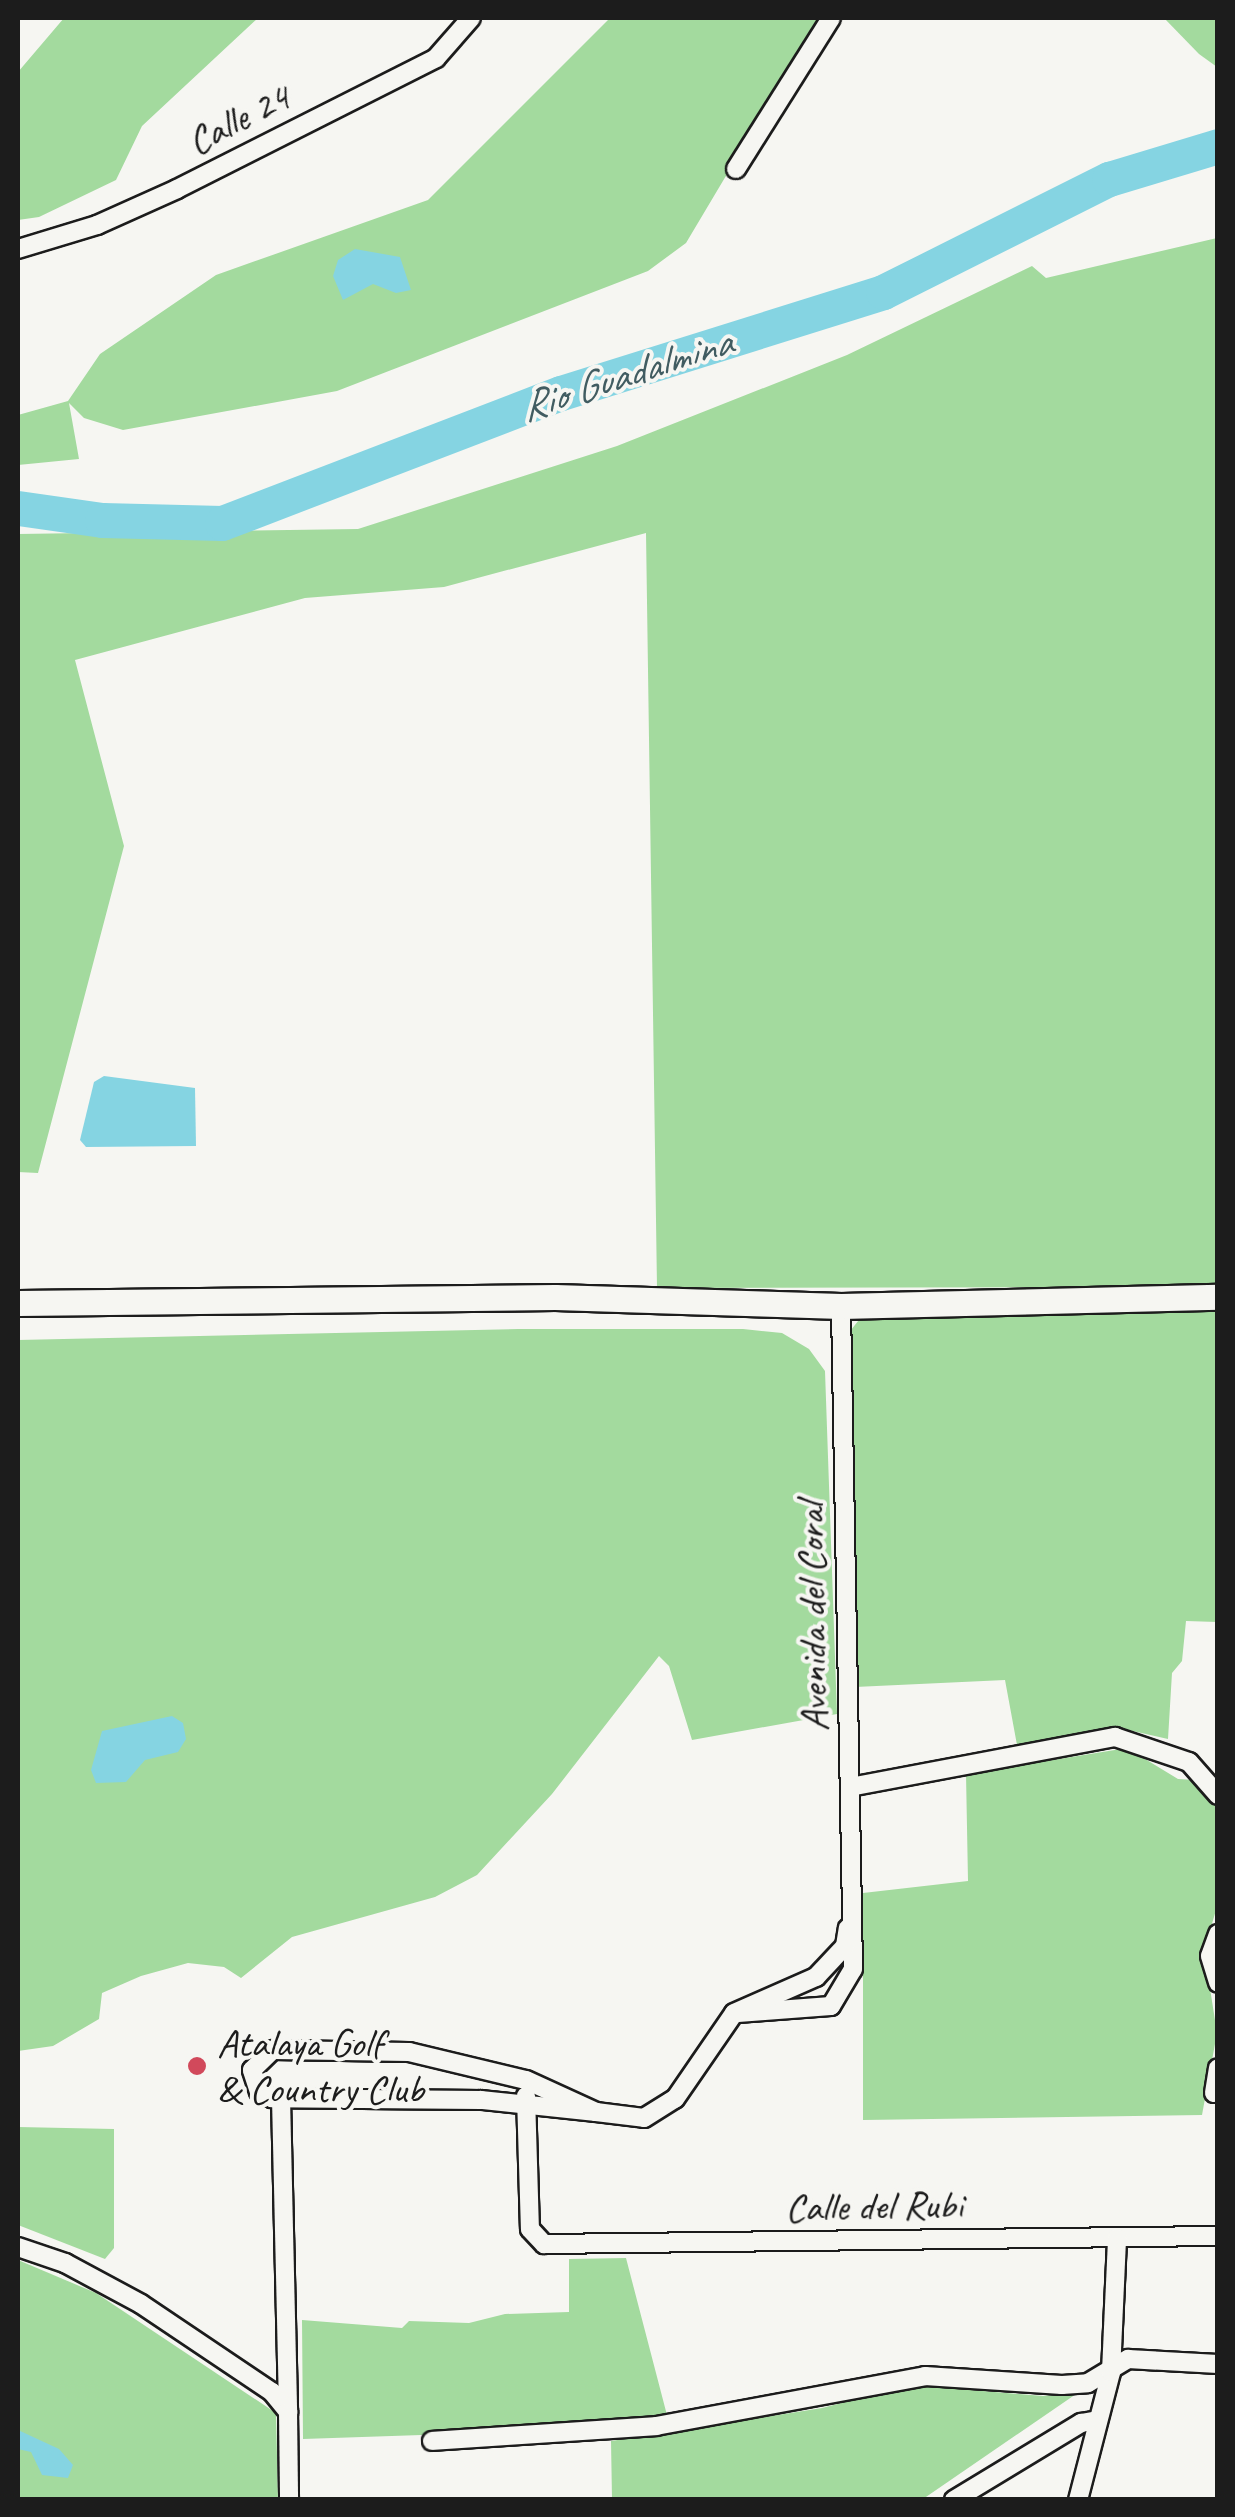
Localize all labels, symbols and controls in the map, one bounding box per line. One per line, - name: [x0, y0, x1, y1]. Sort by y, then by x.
- street label: Calle 24: [179, 73, 297, 165]
- water label: Rio Guadalmina: [515, 318, 737, 432]
- street label: Avenida del Coral: [786, 1502, 838, 1732]
- place label: Atalaya Golf & Country Club: [217, 2019, 424, 2113]
- marker: Atalaya Golf & Country Club: [186, 2055, 208, 2077]
- street label: Calle del Rubi: [785, 2180, 963, 2232]

